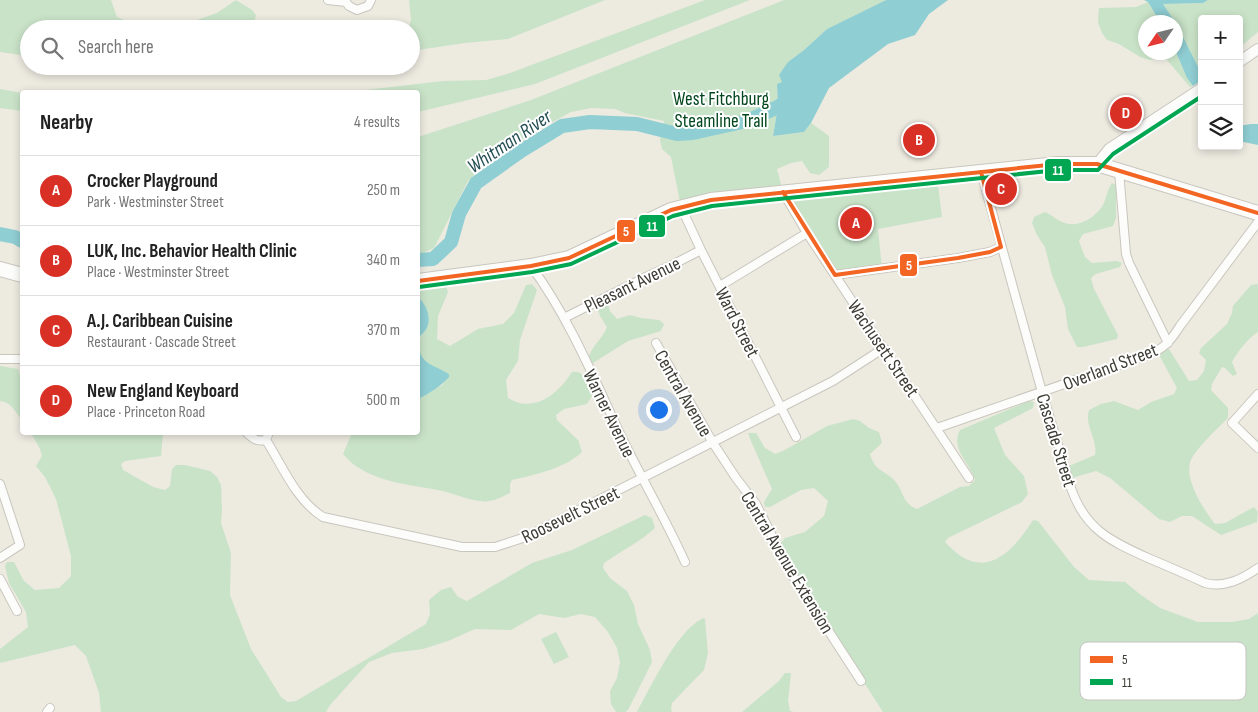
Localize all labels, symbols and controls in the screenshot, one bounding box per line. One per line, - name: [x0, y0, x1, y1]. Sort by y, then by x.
- north arrow: [1138, 15, 1183, 60]
- map controls: [1198, 15, 1243, 150]
- button: +: [1198, 15, 1243, 60]
- search box: [20, 20, 420, 75]
- icon: search: [38, 34, 66, 62]
- text: Search here: [78, 36, 154, 59]
- button: −: [1198, 60, 1243, 105]
- park label: West Fitchburg Steamline Trail: [673, 88, 769, 133]
- pin: D: [1110, 94, 1142, 132]
- water label: Whitman River: [463, 104, 557, 179]
- button: layers: [1198, 105, 1243, 150]
- text: Nearby: [40, 110, 93, 135]
- text: 4 results: [354, 113, 400, 132]
- pin: B: [903, 121, 935, 159]
- line badge: 11: [1044, 158, 1072, 182]
- text: 11: [1053, 162, 1064, 179]
- text: Crocker Playground: [87, 170, 218, 193]
- pin: C: [985, 170, 1017, 208]
- text: A: [52, 181, 60, 200]
- text: 250 m: [367, 181, 400, 200]
- text: Park · Westminster Street: [87, 193, 224, 212]
- pin: A: [840, 204, 872, 242]
- line badge: 11: [638, 214, 666, 238]
- text: 11: [647, 218, 658, 235]
- line badge: 5: [616, 219, 636, 243]
- text: 5: [623, 223, 629, 240]
- text: LUK, Inc. Behavior Health Clinic: [87, 240, 297, 263]
- text: B: [52, 251, 60, 270]
- text: 340 m: [367, 251, 400, 270]
- street label: Pleasant Avenue: [581, 252, 684, 319]
- line badge: 5: [899, 253, 918, 277]
- text: 5: [906, 257, 912, 274]
- text: Place · Westminster Street: [87, 263, 229, 282]
- street label: Ward Street: [709, 284, 764, 362]
- street label: Wachusett Street: [842, 296, 924, 402]
- text: A.J. Caribbean Cuisine: [87, 310, 233, 333]
- text: C: [52, 321, 60, 340]
- text: 370 m: [367, 321, 400, 340]
- text: Restaurant · Cascade Street: [87, 333, 236, 352]
- street label: Overland Street: [1060, 339, 1161, 396]
- street label: Central Avenue: [649, 346, 717, 441]
- street label: Warner Avenue: [577, 366, 640, 462]
- text: New England Keyboard: [87, 380, 239, 403]
- text: D: [52, 391, 60, 410]
- text: 500 m: [366, 391, 400, 410]
- street label: Cascade Street: [1030, 391, 1081, 490]
- your location: [646, 397, 672, 423]
- text: Place · Princeton Road: [87, 403, 205, 422]
- street label: Roosevelt Street: [518, 482, 623, 549]
- street label: Central Avenue Extension: [735, 487, 838, 638]
- legend: [1080, 642, 1246, 700]
- text: 5: [1122, 651, 1128, 668]
- text: 11: [1122, 674, 1132, 691]

